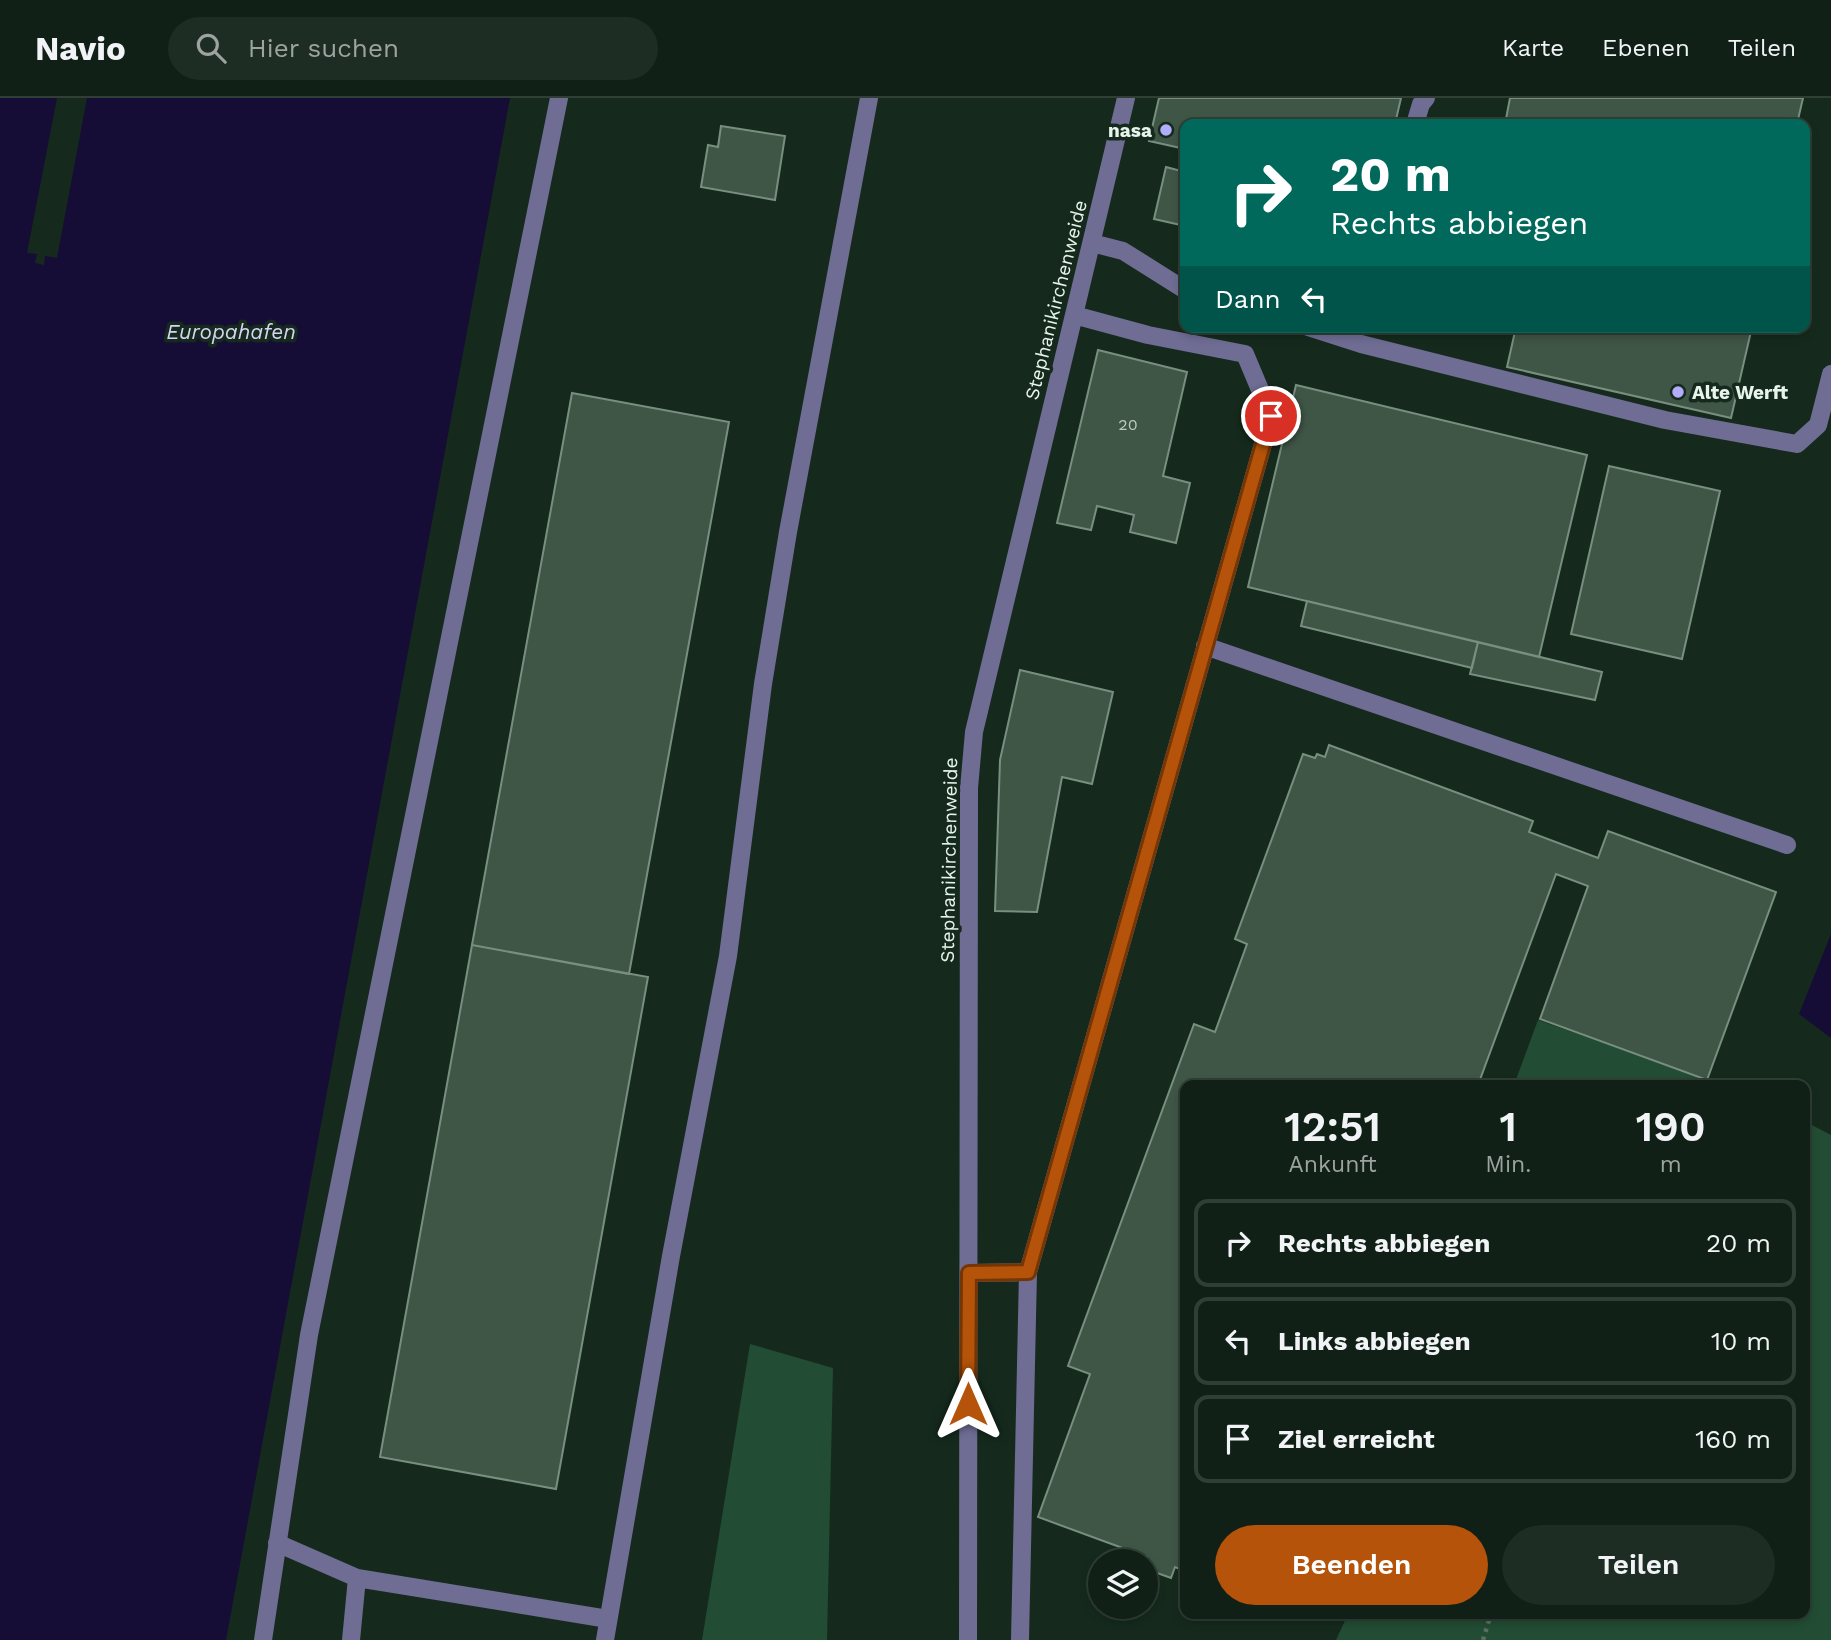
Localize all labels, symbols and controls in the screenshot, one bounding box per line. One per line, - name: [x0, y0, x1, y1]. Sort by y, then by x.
- search box: [168, 17, 658, 80]
- text: Navio: [35, 29, 126, 68]
- icon: search: [192, 29, 230, 67]
- text: Hier suchen: [248, 33, 399, 63]
- text: Karte: [1502, 34, 1564, 62]
- text: Ebenen: [1602, 34, 1690, 62]
- text: Teilen: [1728, 34, 1796, 62]
- place label: nasa: [1108, 119, 1152, 142]
- marker: nasa: [1158, 122, 1174, 138]
- text: 20 m: [1330, 145, 1451, 203]
- icon: right: [1215, 147, 1306, 238]
- street label: Stephanikirchenweide: [1020, 198, 1092, 402]
- text: Rechts abbiegen: [1330, 204, 1588, 242]
- icon: left: [1295, 280, 1333, 318]
- text: Dann: [1215, 284, 1281, 314]
- water label: Europahafen: [166, 319, 296, 344]
- place label: Alte Werft: [1692, 381, 1789, 404]
- marker: Alte Werft: [1670, 384, 1686, 400]
- pin: [1241, 386, 1301, 446]
- icon: arrive: [1252, 397, 1290, 435]
- house number: 20: [1118, 415, 1138, 434]
- street label: Stephanikirchenweide: [936, 757, 962, 963]
- text: 12:51: [1284, 1102, 1381, 1151]
- text: 1: [1500, 1102, 1517, 1151]
- text: 190: [1636, 1102, 1706, 1151]
- text: Ankunft: [1289, 1151, 1377, 1178]
- text: Min.: [1485, 1151, 1531, 1178]
- text: m: [1660, 1151, 1682, 1178]
- icon: right: [1219, 1224, 1257, 1262]
- text: Rechts abbiegen: [1278, 1228, 1490, 1258]
- text: 20 m: [1706, 1228, 1771, 1258]
- icon: left: [1219, 1322, 1257, 1360]
- text: Links abbiegen: [1278, 1326, 1471, 1356]
- text: 10 m: [1711, 1326, 1771, 1356]
- position arrow: [931, 1367, 1005, 1441]
- icon: arrive: [1219, 1420, 1257, 1458]
- text: Ziel erreicht: [1278, 1424, 1435, 1454]
- text: 160 m: [1695, 1424, 1771, 1454]
- button: Beenden: [1215, 1525, 1488, 1605]
- button: Teilen: [1502, 1525, 1775, 1605]
- map controls: [1088, 1549, 1158, 1619]
- button: layers: [1088, 1549, 1158, 1619]

